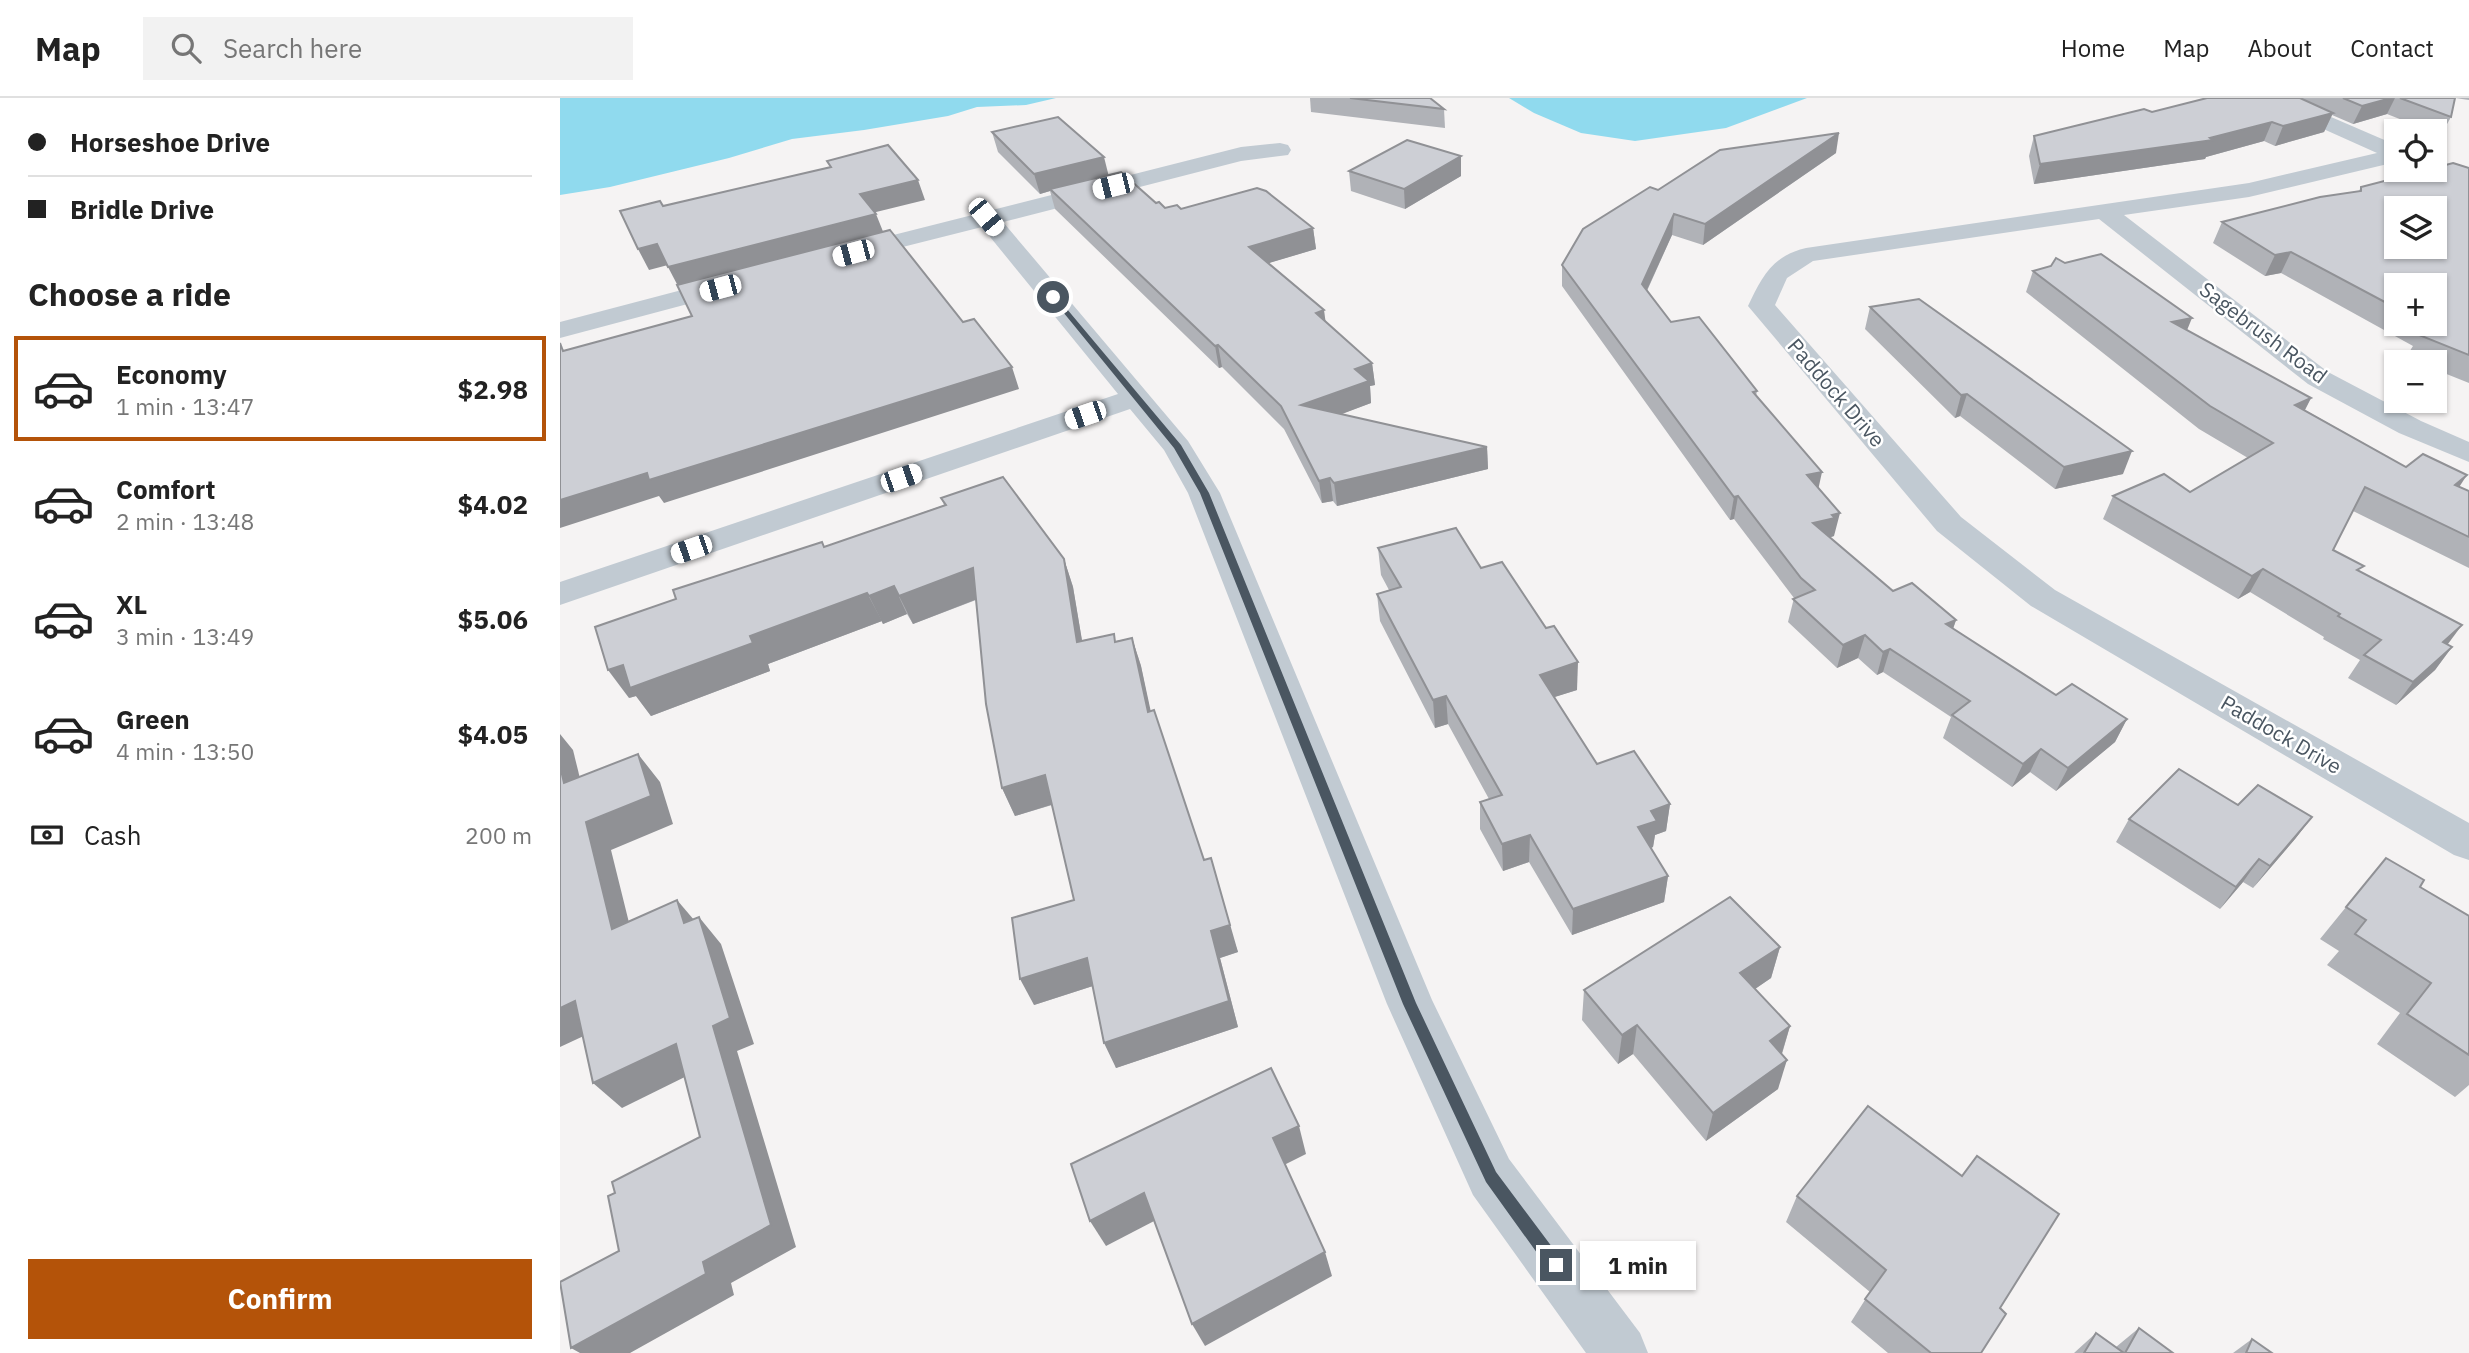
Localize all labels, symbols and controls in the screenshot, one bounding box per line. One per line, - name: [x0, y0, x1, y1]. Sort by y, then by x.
- search box: [143, 17, 633, 80]
- text: Map: [35, 27, 101, 70]
- icon: search: [167, 29, 205, 67]
- text: Search here: [223, 31, 362, 65]
- text: Home: [2061, 32, 2125, 64]
- text: Map: [2163, 32, 2209, 64]
- text: About: [2247, 32, 2312, 64]
- text: Contact: [2350, 32, 2434, 64]
- map controls: [2384, 119, 2447, 413]
- button: locate: [2384, 119, 2447, 182]
- text: Horseshoe Drive: [70, 125, 270, 159]
- car: [1091, 171, 1136, 201]
- text: Bridle Drive: [70, 192, 214, 226]
- car: [965, 194, 1008, 240]
- button: layers: [2384, 196, 2447, 259]
- car: [830, 237, 877, 269]
- car: [697, 272, 744, 304]
- text: Choose a ride: [28, 273, 231, 315]
- button: +: [2384, 273, 2447, 336]
- street label: Sagebrush Road: [2194, 275, 2333, 389]
- route start: [1037, 281, 1069, 313]
- street label: Paddock Drive: [1782, 332, 1892, 453]
- button: −: [2384, 350, 2447, 413]
- icon: car: [32, 357, 95, 420]
- text: Economy: [116, 357, 227, 391]
- text: $2.98: [458, 372, 528, 406]
- text: 1 min · 13:47: [116, 391, 254, 421]
- car: [1062, 398, 1109, 432]
- car: [878, 461, 925, 495]
- icon: car: [32, 472, 95, 535]
- text: Comfort: [116, 472, 215, 506]
- text: $4.02: [458, 487, 528, 521]
- text: 2 min · 13:48: [116, 506, 254, 536]
- car: [668, 532, 715, 566]
- icon: car: [32, 587, 95, 650]
- text: XL: [116, 587, 147, 621]
- text: $5.06: [458, 602, 528, 636]
- text: 3 min · 13:49: [116, 621, 254, 651]
- street label: Paddock Drive: [2216, 688, 2347, 780]
- icon: car: [32, 702, 95, 765]
- text: Green: [116, 702, 190, 736]
- text: $4.05: [458, 717, 528, 751]
- text: 4 min · 13:50: [116, 736, 254, 766]
- icon: cash: [28, 816, 66, 854]
- text: Cash: [84, 818, 141, 852]
- text: 200 m: [465, 820, 532, 850]
- callout: 1 min: [1580, 1240, 1696, 1290]
- route end: [1540, 1249, 1572, 1281]
- text: 1 min: [1608, 1250, 1668, 1280]
- button: Confirm: [28, 1259, 532, 1339]

